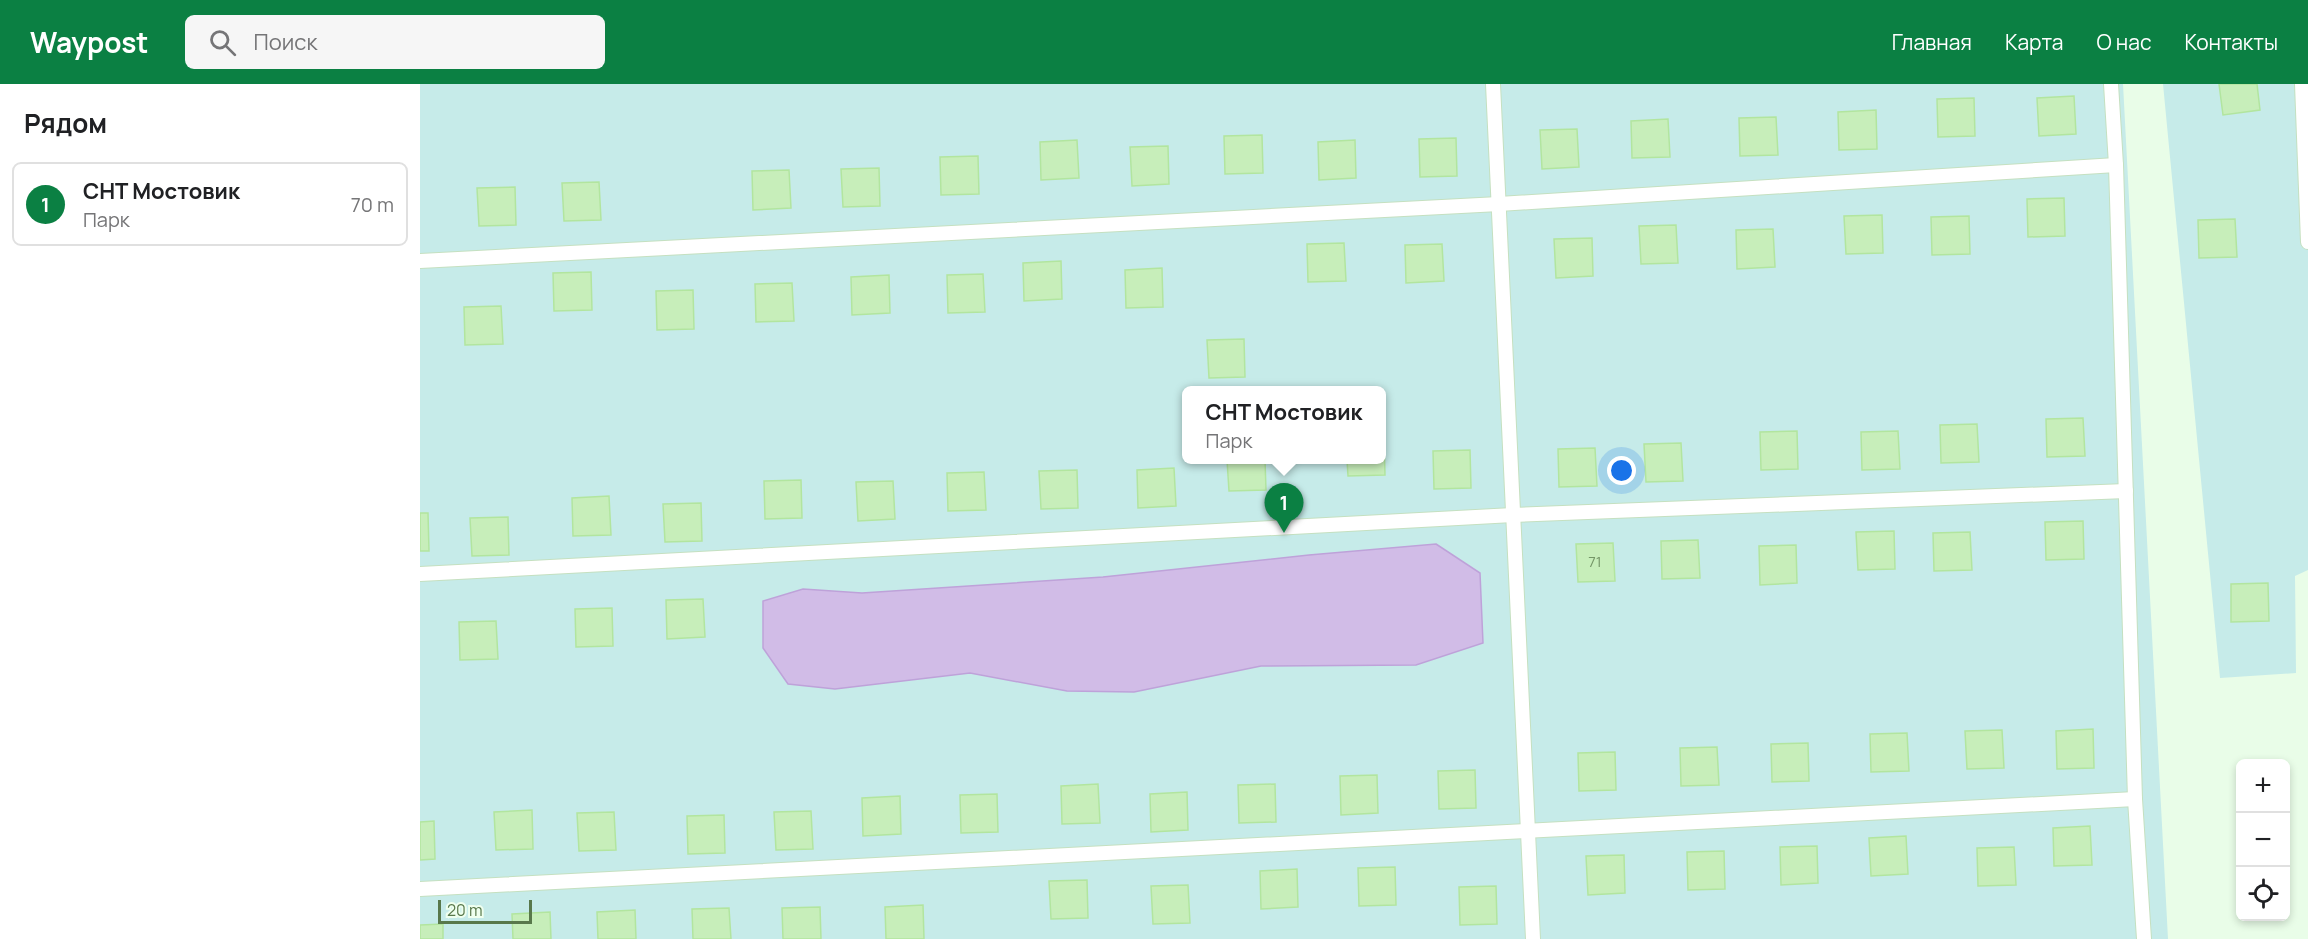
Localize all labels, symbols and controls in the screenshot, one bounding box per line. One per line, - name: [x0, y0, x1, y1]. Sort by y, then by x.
- search box: [185, 15, 605, 69]
- text: Waypost: [30, 23, 149, 61]
- icon: search: [206, 26, 239, 59]
- text: Поиск: [254, 27, 317, 57]
- text: Главная: [1892, 28, 1972, 56]
- text: Карта: [2005, 28, 2063, 56]
- text: О нас: [2096, 28, 2152, 56]
- text: Контакты: [2185, 28, 2278, 56]
- text: Рядом: [24, 105, 107, 141]
- text: СНТ Мостовик: [83, 176, 240, 206]
- text: 1: [41, 191, 50, 218]
- text: 70 m: [351, 191, 394, 218]
- text: Парк: [83, 206, 130, 233]
- popup: [1182, 386, 1386, 464]
- text: СНТ Мостовик: [1206, 397, 1362, 427]
- text: Парк: [1206, 427, 1252, 454]
- your location: [1607, 456, 1636, 485]
- pin: 1: [1264, 484, 1304, 533]
- house number: 71: [1588, 551, 1602, 572]
- map controls: [2236, 759, 2290, 921]
- button: +: [2236, 759, 2290, 813]
- button: −: [2236, 813, 2290, 867]
- button: locate: [2236, 867, 2290, 921]
- scale bar: [438, 897, 532, 924]
- text: 20 m: [447, 899, 483, 921]

